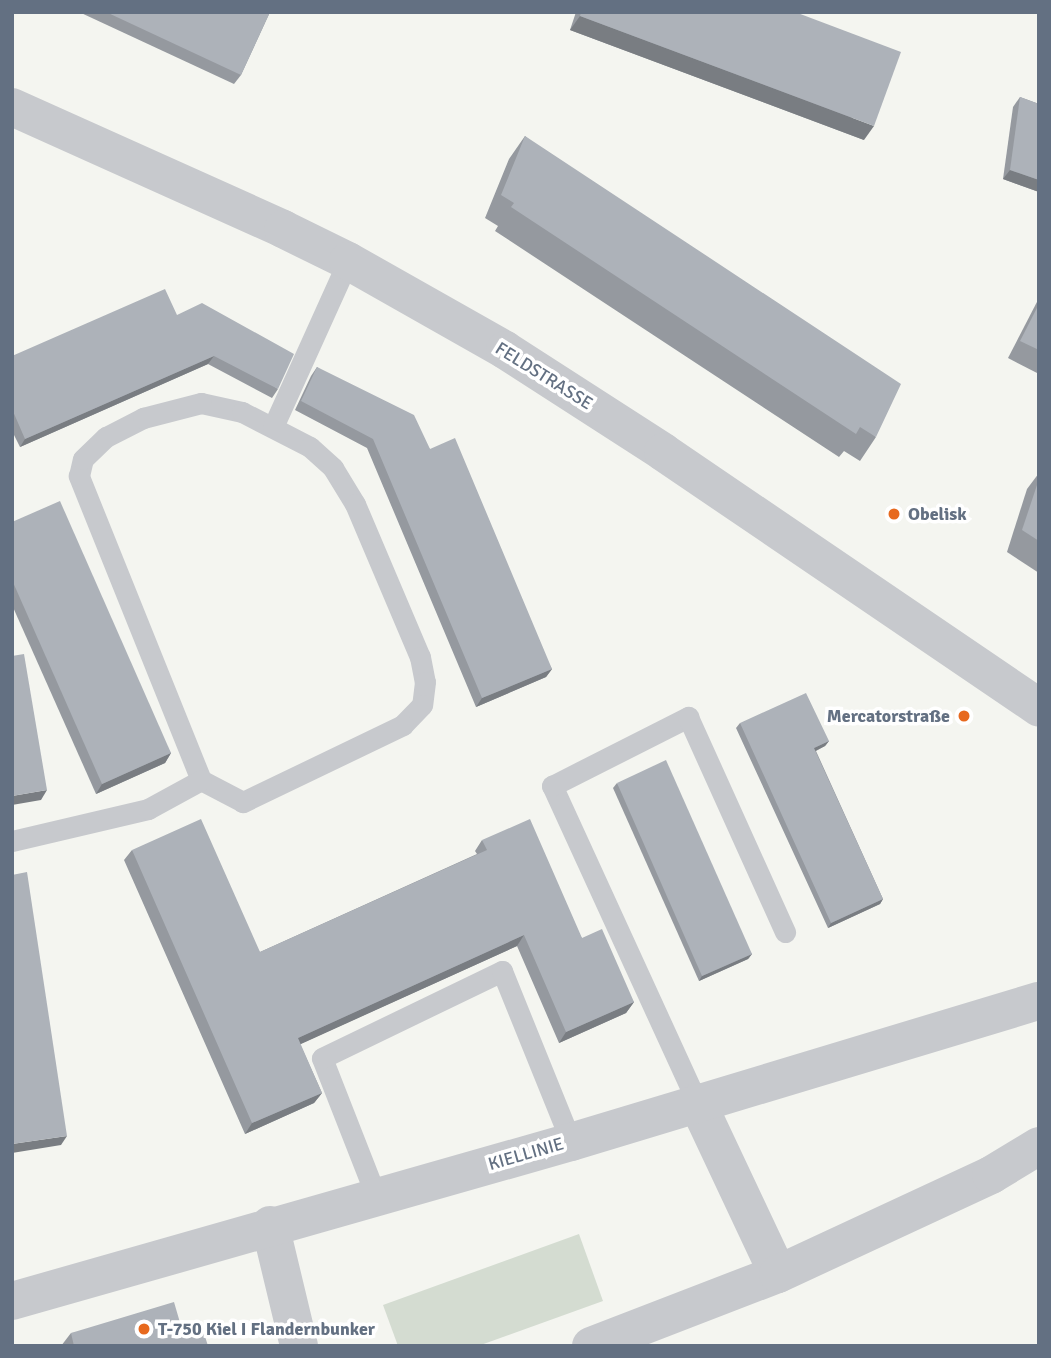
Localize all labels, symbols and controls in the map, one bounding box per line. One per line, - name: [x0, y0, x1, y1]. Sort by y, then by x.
- street label: FELDSTRASSE: [491, 337, 597, 415]
- place label: Obelisk: [908, 503, 967, 525]
- marker: Obelisk: [886, 506, 902, 522]
- place label: Mercatorstraße: [827, 705, 950, 727]
- marker: Mercatorstraße: [956, 708, 972, 724]
- street label: KIELLINIE: [486, 1133, 566, 1175]
- place label: T-750 Kiel I Flandernbunker: [158, 1318, 375, 1340]
- marker: T-750 Kiel I Flandernbunker: [136, 1321, 152, 1337]

